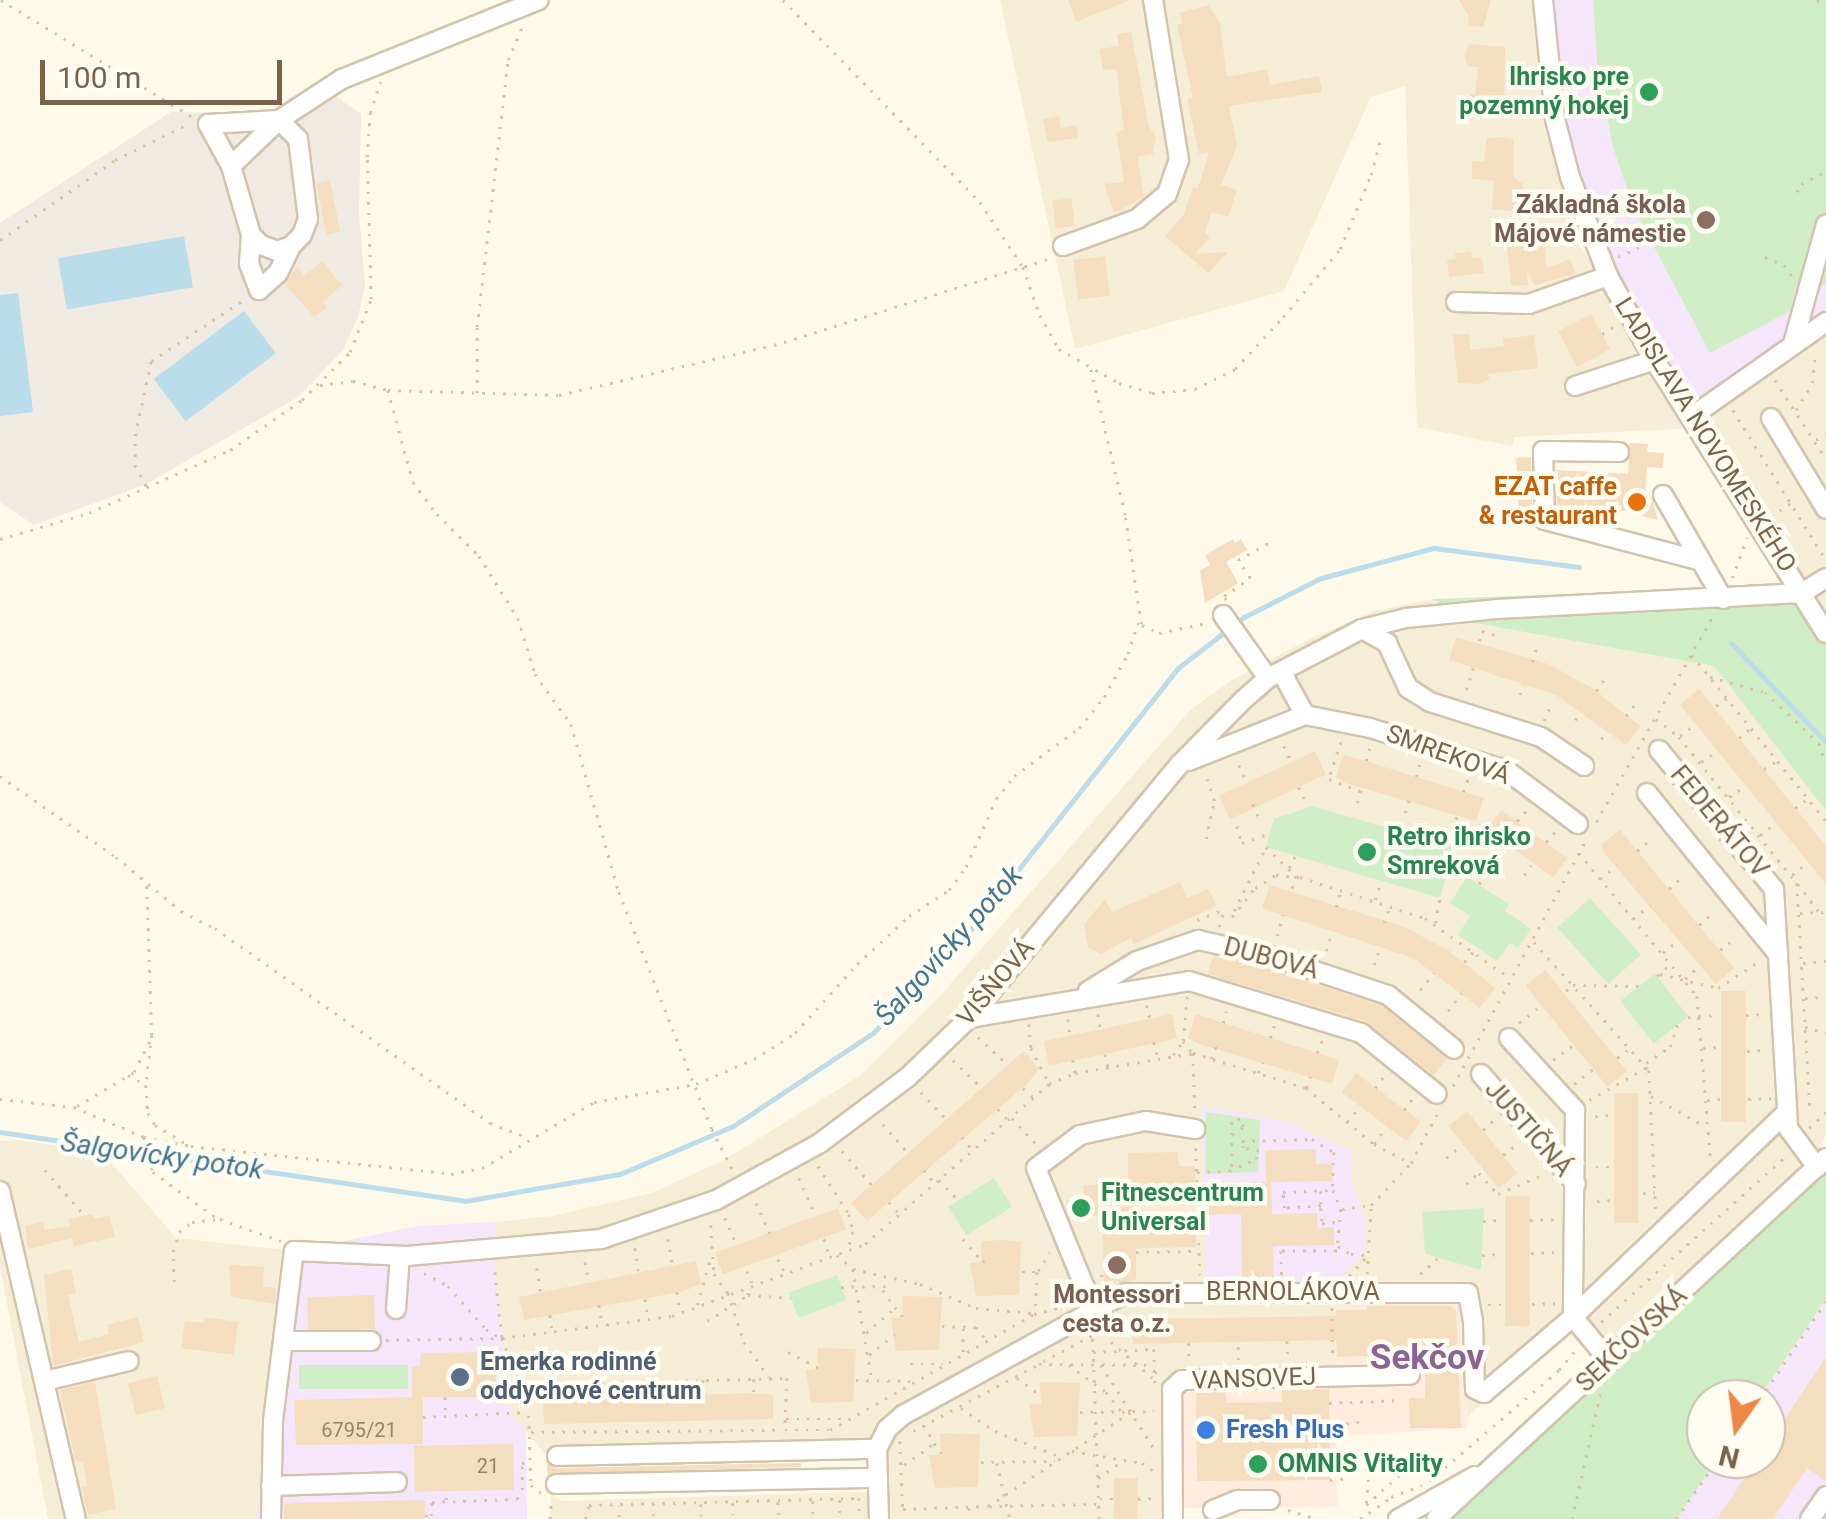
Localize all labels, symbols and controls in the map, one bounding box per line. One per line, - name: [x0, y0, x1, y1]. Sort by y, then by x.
- scale bar: [45, 40, 288, 102]
- text: 100 m: [57, 60, 141, 95]
- place label: Ihrisko pre pozemný hokej: [1459, 63, 1629, 122]
- marker: Ihrisko pre pozemný hokej: [1638, 81, 1660, 103]
- place label: Základná škola Májové námestie: [1494, 191, 1686, 250]
- marker: Základná škola Májové námestie: [1695, 209, 1717, 231]
- street label: LADISLAVA NOVOMESKÉHO: [1608, 292, 1802, 578]
- place label: EZAT caffe & restaurant: [1479, 473, 1617, 532]
- marker: EZAT caffe & restaurant: [1626, 491, 1648, 513]
- street label: SMREKOVÁ: [1382, 719, 1514, 791]
- street label: FEDERÁTOV: [1664, 760, 1774, 884]
- place label: Retro ihrisko Smreková: [1387, 823, 1531, 882]
- marker: Retro ihrisko Smreková: [1356, 841, 1378, 863]
- water label: Šalgovícky potok: [868, 859, 1030, 1033]
- street label: DUBOVÁ: [1221, 932, 1321, 986]
- street label: VIŠŇOVÁ: [951, 934, 1041, 1032]
- street label: JUSTIČNÁ: [1478, 1075, 1578, 1183]
- water label: Šalgovícky potok: [59, 1125, 265, 1187]
- place label: Fitnescentrum Universal: [1101, 1179, 1264, 1238]
- marker: Fitnescentrum Universal: [1070, 1197, 1092, 1219]
- marker: Montessori cesta o.z.: [1106, 1254, 1128, 1276]
- street label: BERNOLÁKOVA: [1206, 1277, 1380, 1307]
- place label: Montessori cesta o.z.: [1053, 1281, 1181, 1340]
- street label: SEKČOVSKÁ: [1570, 1281, 1694, 1399]
- district label: Sekčov: [1370, 1337, 1484, 1379]
- place label: Emerka rodinné oddychové centrum: [480, 1348, 702, 1407]
- street label: VANSOVEJ: [1191, 1362, 1317, 1396]
- marker: Emerka rodinné oddychové centrum: [449, 1366, 471, 1388]
- north arrow: [1686, 1379, 1786, 1479]
- place label: Fresh Plus: [1226, 1415, 1344, 1445]
- house number: 6795/21: [321, 1418, 397, 1442]
- marker: Fresh Plus: [1195, 1419, 1217, 1441]
- text: N: [1716, 1438, 1743, 1475]
- place label: OMNIS Vitality: [1278, 1449, 1443, 1479]
- marker: OMNIS Vitality: [1247, 1453, 1269, 1475]
- house number: 21: [477, 1454, 499, 1478]

